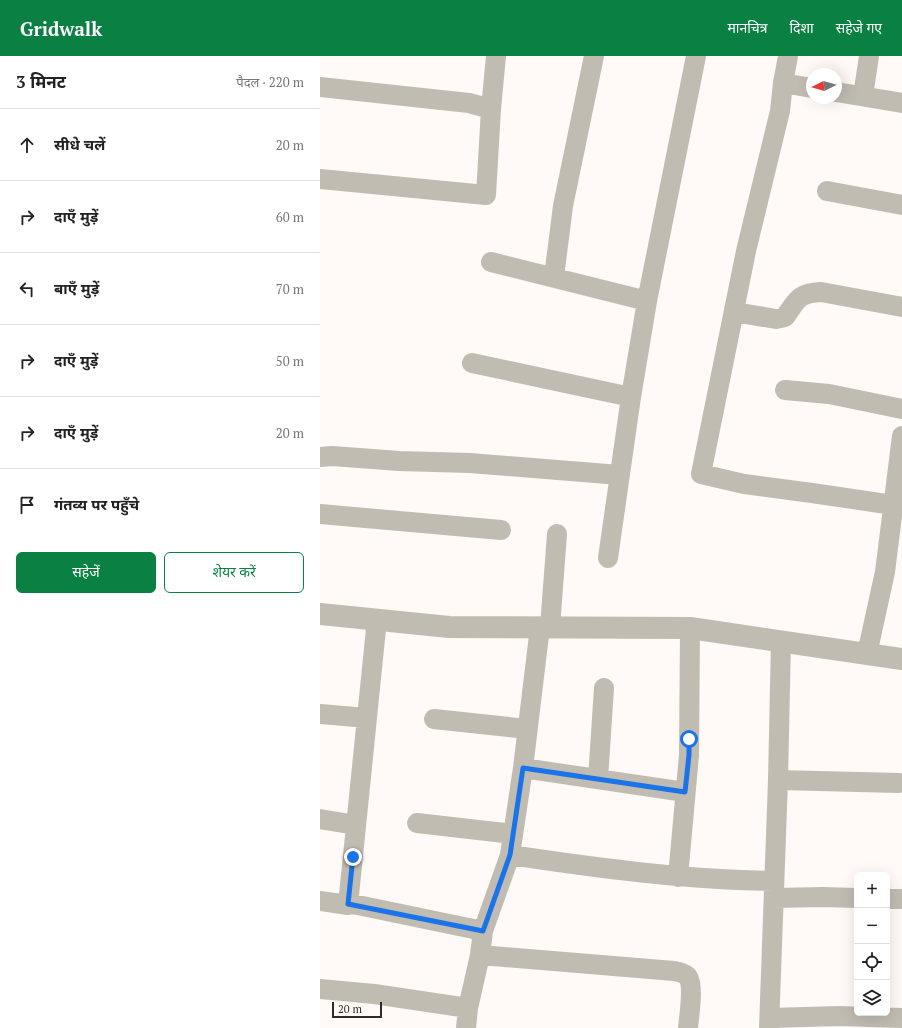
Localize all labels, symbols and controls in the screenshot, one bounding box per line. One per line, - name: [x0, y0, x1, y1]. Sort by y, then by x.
- text: Gridwalk: [20, 16, 102, 41]
- text: मानचित्र: [727, 18, 767, 37]
- text: दिशा: [789, 18, 814, 37]
- text: सहेजे गए: [836, 18, 882, 37]
- north arrow: [806, 68, 842, 104]
- text: 3 मिनट: [16, 70, 66, 93]
- text: पैदल · 220 m: [236, 73, 304, 91]
- icon: ahead: [16, 134, 38, 156]
- text: सीधे चलें: [54, 134, 105, 154]
- text: 20 m: [276, 136, 304, 154]
- icon: right: [16, 206, 38, 228]
- text: दाएँ मुड़ें: [54, 206, 98, 226]
- text: 60 m: [276, 208, 304, 226]
- icon: left: [16, 278, 38, 300]
- text: बाएँ मुड़ें: [54, 278, 99, 298]
- text: 70 m: [276, 280, 304, 298]
- icon: right: [16, 350, 38, 372]
- text: दाएँ मुड़ें: [54, 350, 98, 370]
- text: 50 m: [276, 352, 304, 370]
- icon: right: [16, 422, 38, 444]
- text: दाएँ मुड़ें: [54, 422, 98, 442]
- text: 20 m: [276, 424, 304, 442]
- icon: arrive: [16, 494, 38, 516]
- text: गंतव्य पर पहुँचे: [54, 494, 139, 514]
- button: सहेजें: [16, 552, 156, 593]
- button: शेयर करें: [164, 552, 304, 593]
- route start: [680, 730, 698, 748]
- route end: [344, 848, 362, 866]
- map controls: [854, 872, 890, 1016]
- button: +: [854, 872, 890, 908]
- button: −: [854, 908, 890, 944]
- button: locate: [854, 944, 890, 980]
- button: layers: [854, 980, 890, 1016]
- scale bar: [332, 1000, 382, 1019]
- text: 20 m: [338, 1002, 362, 1016]

